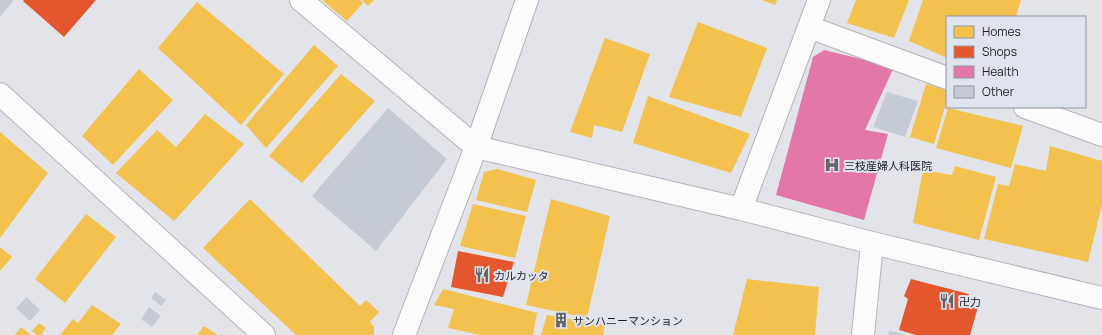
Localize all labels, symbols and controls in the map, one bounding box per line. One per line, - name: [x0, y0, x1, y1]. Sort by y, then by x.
- legend: [946, 16, 1086, 108]
- text: Homes: [982, 23, 1021, 40]
- text: Shops: [982, 43, 1017, 60]
- text: Health: [982, 63, 1019, 80]
- text: Other: [982, 83, 1015, 100]
- hospital icon: 三枝産婦人科医院: [823, 156, 841, 174]
- place label: 三枝産婦人科医院: [844, 158, 932, 173]
- restaurant icon: カルカッタ: [473, 266, 491, 284]
- place label: カルカッタ: [494, 268, 549, 283]
- restaurant icon: 卍力: [938, 292, 956, 310]
- place label: 卍力: [959, 294, 981, 309]
- building icon: サンハニーマンション: [552, 311, 570, 329]
- place label: サンハニーマンション: [573, 313, 683, 328]

